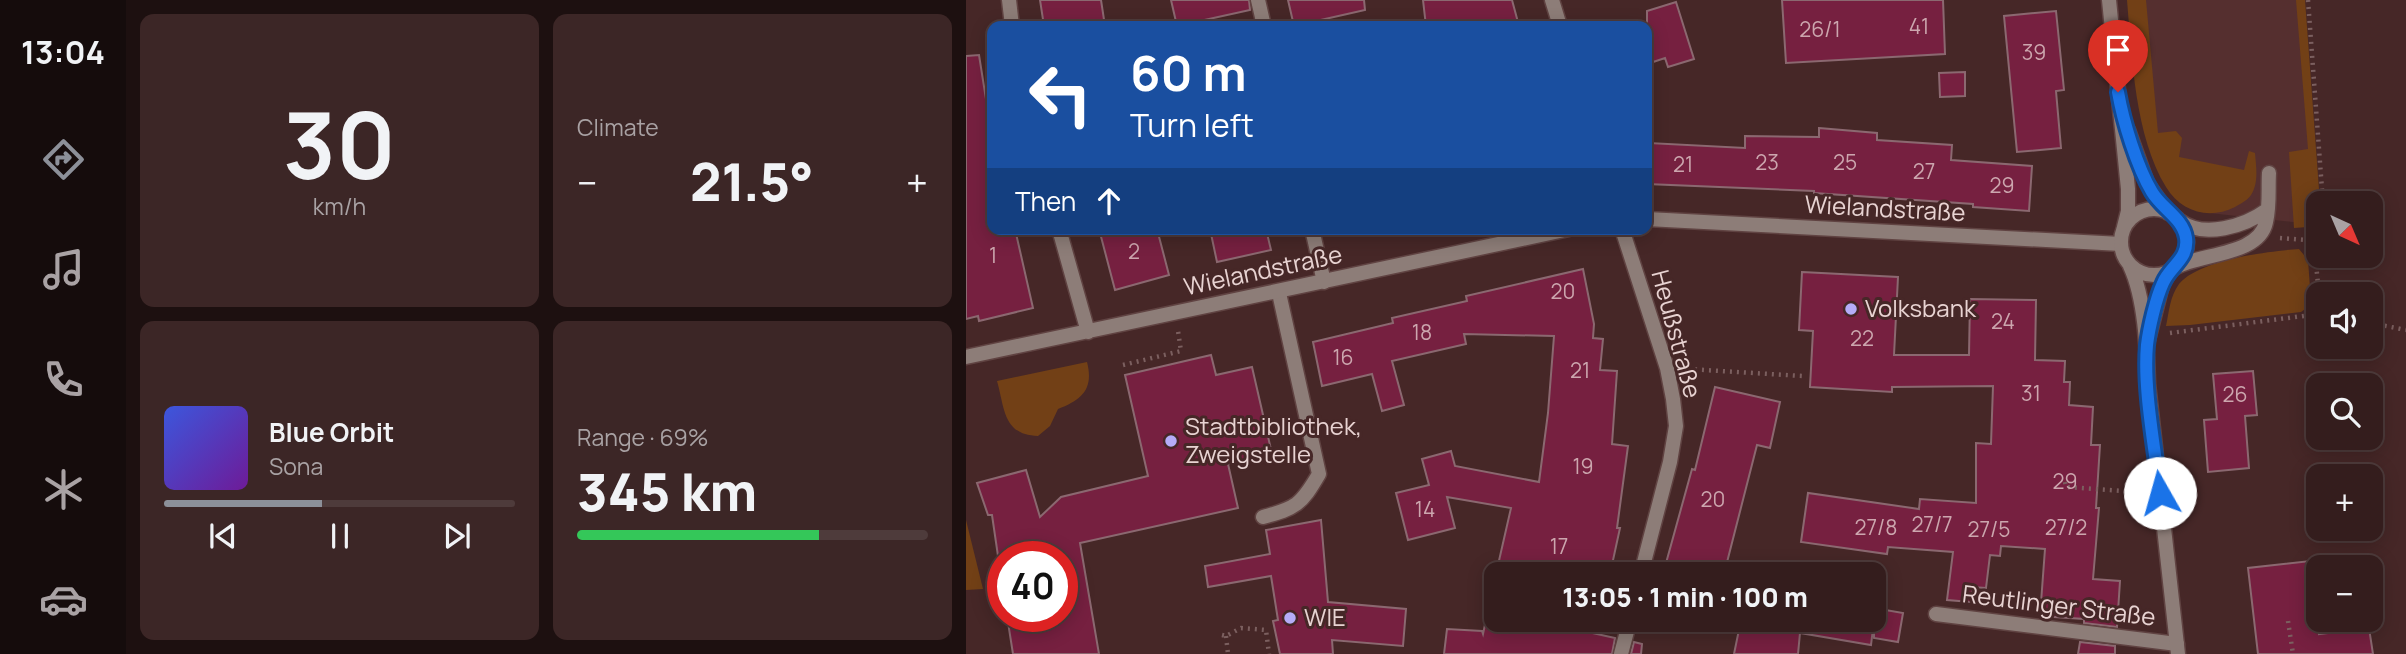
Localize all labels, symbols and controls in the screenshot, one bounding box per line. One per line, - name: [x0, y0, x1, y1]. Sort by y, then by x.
- house number: 41: [1909, 12, 1929, 40]
- house number: 26/1: [1799, 15, 1841, 43]
- pin: [2088, 20, 2148, 92]
- text: 13:04: [21, 30, 105, 74]
- icon: arrive: [2099, 31, 2137, 69]
- house number: 39: [2022, 38, 2046, 66]
- text: 60 m: [1130, 39, 1247, 106]
- icon: left: [1015, 49, 1106, 140]
- text: 30: [283, 82, 396, 206]
- text: Turn left: [1130, 103, 1254, 147]
- text: Climate: [577, 111, 659, 143]
- icon: directions: [39, 135, 88, 184]
- text: 21.5°: [690, 146, 814, 217]
- house number: 23: [1755, 148, 1779, 176]
- house number: 25: [1833, 148, 1857, 176]
- house number: 21: [1673, 150, 1693, 178]
- text: −: [577, 156, 598, 208]
- text: +: [906, 156, 928, 208]
- house number: 27: [1913, 157, 1935, 185]
- house number: 29: [1989, 171, 2015, 199]
- icon: ahead: [1090, 182, 1128, 220]
- text: Then: [1015, 183, 1076, 219]
- street label: Wielandstraße: [1804, 187, 1966, 228]
- text: km/h: [313, 190, 366, 222]
- north arrow: [2306, 191, 2384, 268]
- map controls: [2306, 191, 2383, 632]
- house number: 2: [1128, 237, 1140, 265]
- street label: Wielandstraße: [1180, 237, 1345, 302]
- house number: 1: [989, 241, 997, 269]
- icon: music: [39, 245, 88, 294]
- street label: Heußstraße: [1645, 266, 1710, 401]
- house number: 20: [1551, 277, 1575, 305]
- button: sound: [2306, 282, 2383, 359]
- place label: Volksbank: [1865, 291, 1977, 324]
- marker: Volksbank: [1843, 301, 1859, 317]
- house number: 24: [1991, 307, 2015, 335]
- house number: 18: [1412, 318, 1432, 346]
- house number: 22: [1850, 324, 1874, 352]
- house number: 16: [1332, 343, 1354, 371]
- icon: phone: [39, 355, 88, 404]
- house number: 21: [1570, 356, 1590, 384]
- button: search: [2306, 373, 2383, 450]
- house number: 31: [2021, 379, 2041, 407]
- house number: 26: [2222, 380, 2248, 408]
- place label: Stadtbibliothek, Zweigstelle: [1185, 409, 1362, 470]
- text: Blue Orbit: [269, 414, 394, 450]
- text: Range · 69%: [577, 421, 708, 453]
- marker: Stadtbibliothek, Zweigstelle: [1163, 433, 1179, 449]
- text: Sona: [269, 450, 323, 482]
- house number: 19: [1572, 452, 1594, 480]
- text: 345 km: [577, 456, 757, 527]
- position arrow: [2123, 456, 2197, 530]
- button: +: [2306, 464, 2383, 541]
- icon: climate: [39, 465, 88, 514]
- house number: 29: [2052, 467, 2078, 495]
- house number: 20: [1701, 485, 1725, 513]
- house number: 14: [1415, 495, 1435, 523]
- house number: 27/7: [1911, 510, 1953, 538]
- house number: 27/8: [1855, 513, 1897, 541]
- house number: 27/2: [2045, 513, 2087, 541]
- house number: 27/5: [1968, 515, 2010, 543]
- icon: previous: [204, 517, 242, 555]
- icon: pause: [321, 517, 359, 555]
- icon: next: [438, 517, 476, 555]
- house number: 17: [1550, 532, 1568, 560]
- speed limit sign: 40: [987, 541, 1078, 632]
- button: −: [2306, 555, 2383, 632]
- icon: car: [39, 575, 88, 624]
- street label: Reutlinger Straße: [1961, 576, 2158, 633]
- text: 13:05 · 1 min · 100 m: [1562, 579, 1808, 615]
- place label: WIE: [1304, 600, 1346, 633]
- marker: WIE: [1282, 610, 1298, 626]

